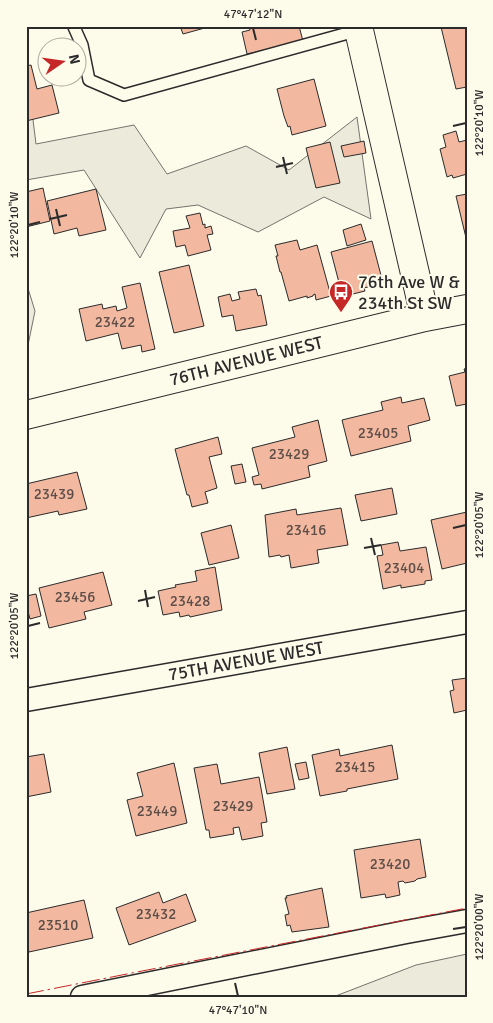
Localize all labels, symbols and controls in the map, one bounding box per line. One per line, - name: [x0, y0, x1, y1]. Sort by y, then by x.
- text: 47°47'12"N: [224, 7, 282, 22]
- north arrow: [38, 38, 88, 88]
- text: N: [65, 53, 84, 66]
- text: 122°20'10"W: [472, 89, 487, 157]
- text: 122°20'10"W: [7, 191, 22, 259]
- place label: 76th Ave W & 234th St SW: [358, 271, 460, 314]
- bus stop icon: 76th Ave W & 234th St SW: [328, 279, 354, 313]
- house number: 23422: [95, 313, 135, 331]
- street label: 76TH AVENUE WEST: [167, 331, 325, 391]
- house number: 23405: [358, 424, 398, 442]
- house number: 23429: [269, 445, 309, 463]
- house number: 23439: [34, 485, 74, 503]
- text: 122°20'05"W: [472, 491, 487, 559]
- house number: 23416: [286, 521, 326, 539]
- house number: 23404: [384, 559, 424, 577]
- house number: 23456: [55, 588, 95, 606]
- text: 122°20'05"W: [7, 592, 22, 660]
- house number: 23428: [170, 592, 210, 610]
- street label: 75TH AVENUE WEST: [167, 636, 326, 685]
- house number: 23415: [335, 758, 375, 776]
- house number: 23429: [213, 797, 253, 815]
- house number: 23449: [137, 802, 177, 820]
- house number: 23420: [370, 855, 410, 873]
- text: 122°20'00"W: [472, 893, 487, 961]
- house number: 23432: [136, 905, 176, 923]
- house number: 23510: [38, 916, 78, 934]
- text: 47°47'10"N: [209, 1003, 267, 1018]

